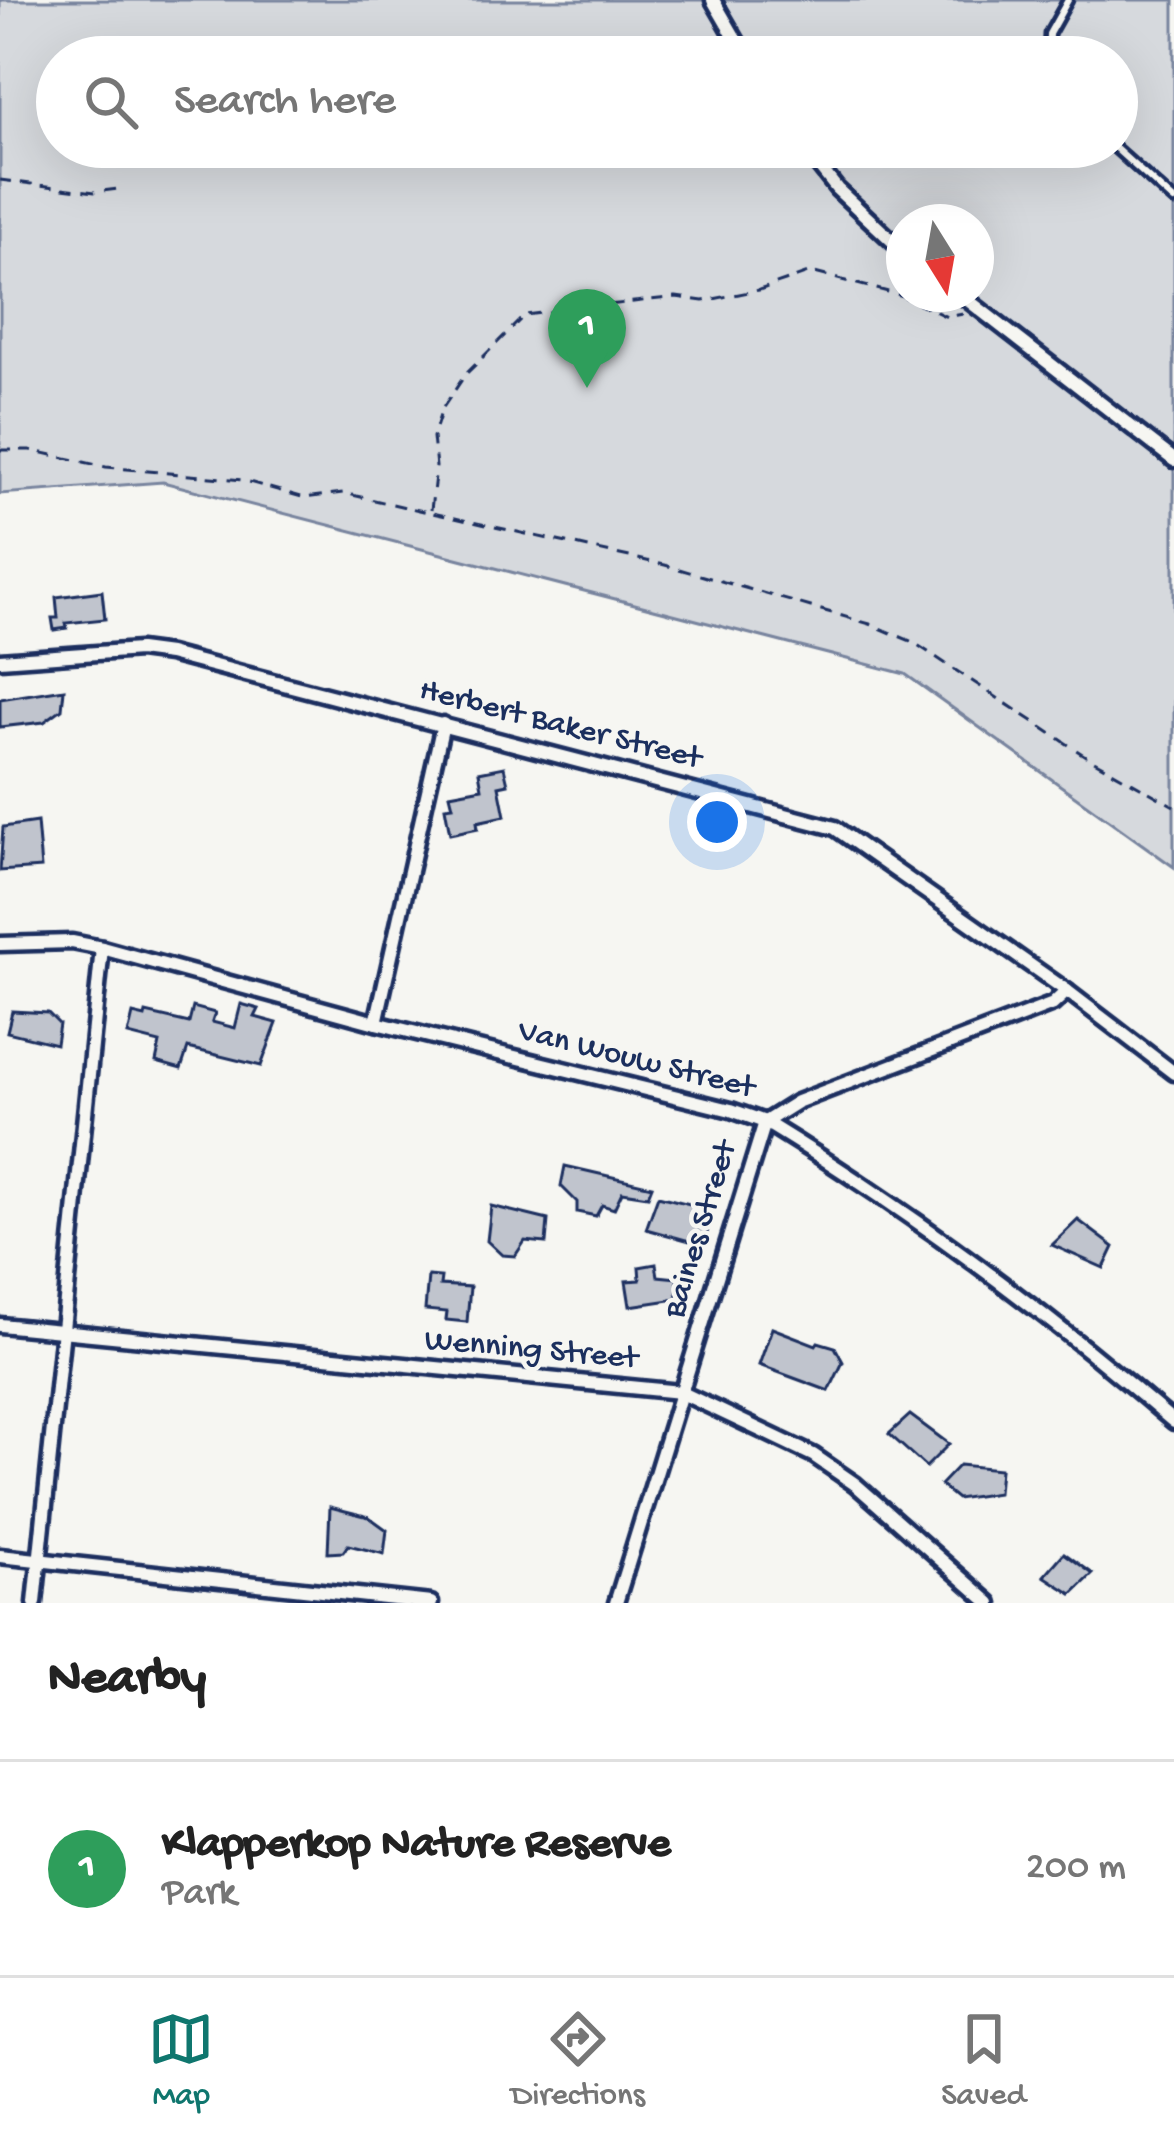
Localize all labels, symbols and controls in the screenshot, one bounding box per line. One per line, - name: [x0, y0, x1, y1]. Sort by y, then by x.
- search box: [36, 36, 1138, 168]
- icon: search: [78, 69, 144, 135]
- text: Search here: [174, 76, 396, 129]
- north arrow: [886, 204, 994, 312]
- pin: 1: [548, 289, 626, 388]
- street label: Herbert Baker Street: [415, 673, 707, 780]
- your location: [687, 792, 747, 852]
- street label: Van Wouw Street: [513, 1013, 761, 1109]
- street label: Baines Street: [657, 1135, 748, 1324]
- street label: Wenning Street: [423, 1323, 642, 1379]
- text: Nearby: [48, 1651, 206, 1711]
- text: Klapperkop Nature Reserve: [162, 1819, 671, 1872]
- text: 1: [79, 1846, 95, 1892]
- text: 200 m: [1026, 1846, 1126, 1892]
- text: Park: [162, 1872, 236, 1918]
- tab: Map: [148, 2006, 214, 2116]
- tab: Directions: [511, 2006, 645, 2116]
- tab: Saved: [941, 2006, 1026, 2116]

